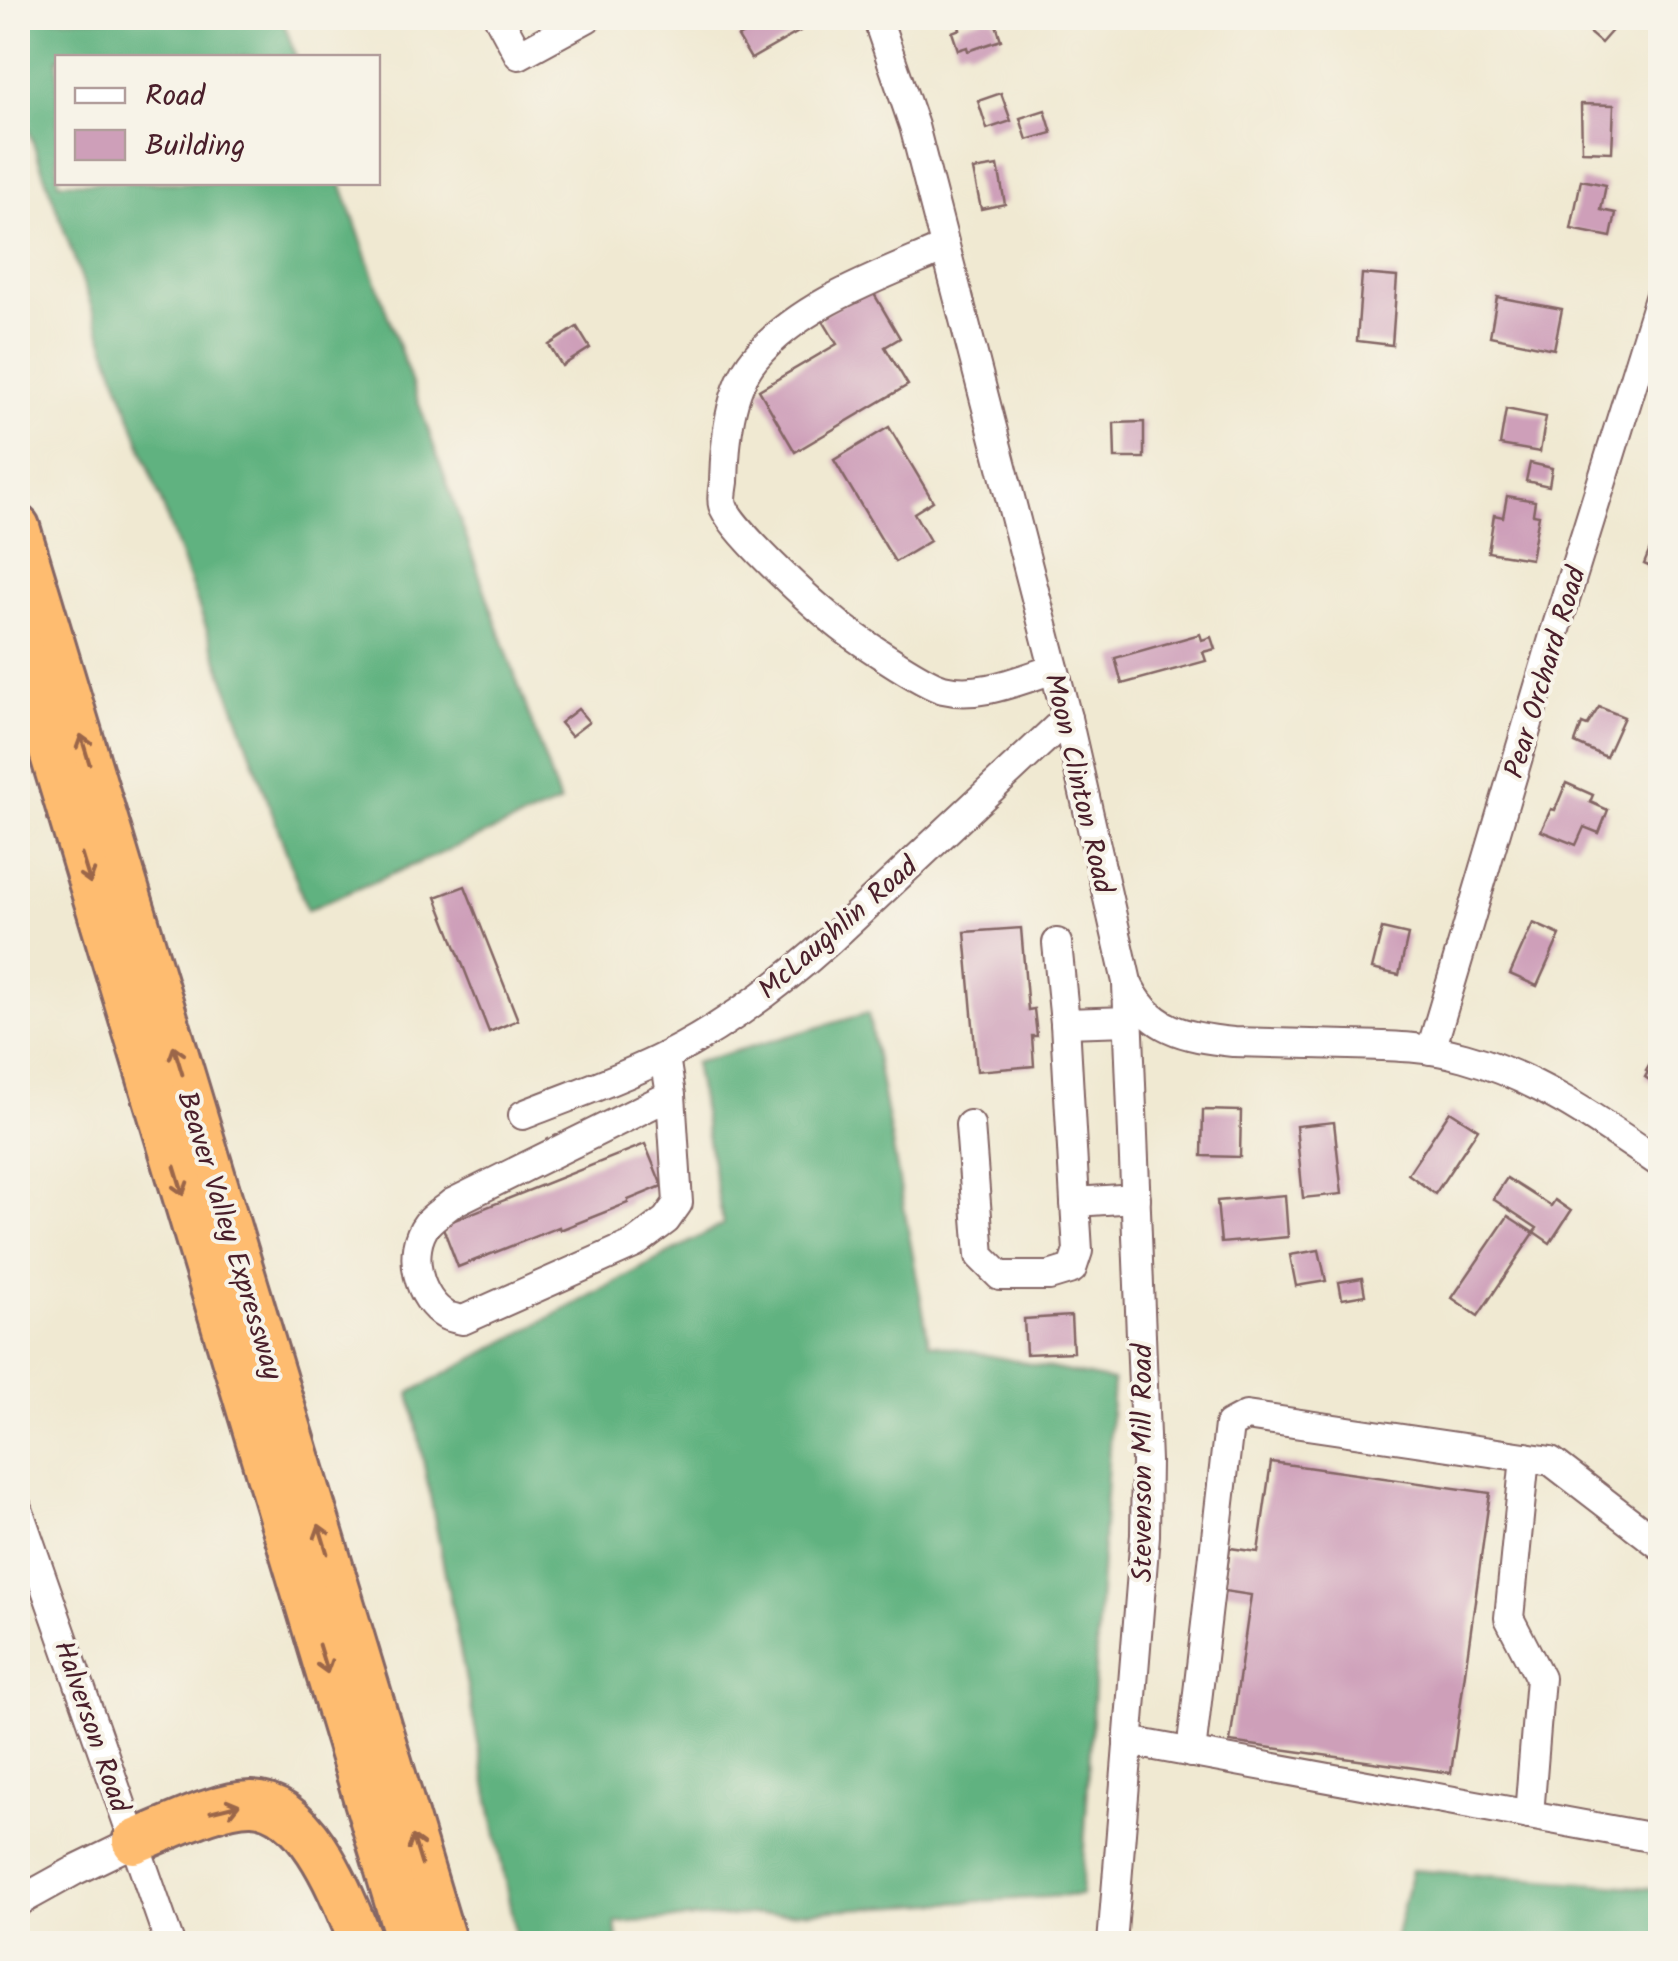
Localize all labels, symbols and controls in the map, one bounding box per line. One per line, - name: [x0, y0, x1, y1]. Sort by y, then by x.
- legend: [55, 55, 380, 185]
- text: Road: [145, 73, 206, 121]
- text: Building: [145, 123, 245, 171]
- street label: Pear Orchard Road: [1493, 560, 1600, 784]
- street label: Moon Clinton Road: [1030, 669, 1125, 899]
- one-way arrow: [74, 734, 92, 765]
- street label: McLaughlin Road: [748, 845, 930, 1012]
- one-way arrow: [78, 853, 96, 884]
- one-way arrow: [168, 1045, 186, 1077]
- street label: Beaver Valley Expressway: [163, 1086, 294, 1386]
- one-way arrow: [171, 1164, 189, 1196]
- street label: Stevenson Mill Road: [1121, 1343, 1166, 1582]
- one-way arrow: [313, 1524, 331, 1555]
- street label: Halverson Road: [40, 1635, 141, 1820]
- one-way arrow: [315, 1643, 333, 1675]
- one-way arrow: [209, 1798, 240, 1817]
- one-way arrow: [407, 1835, 425, 1866]

